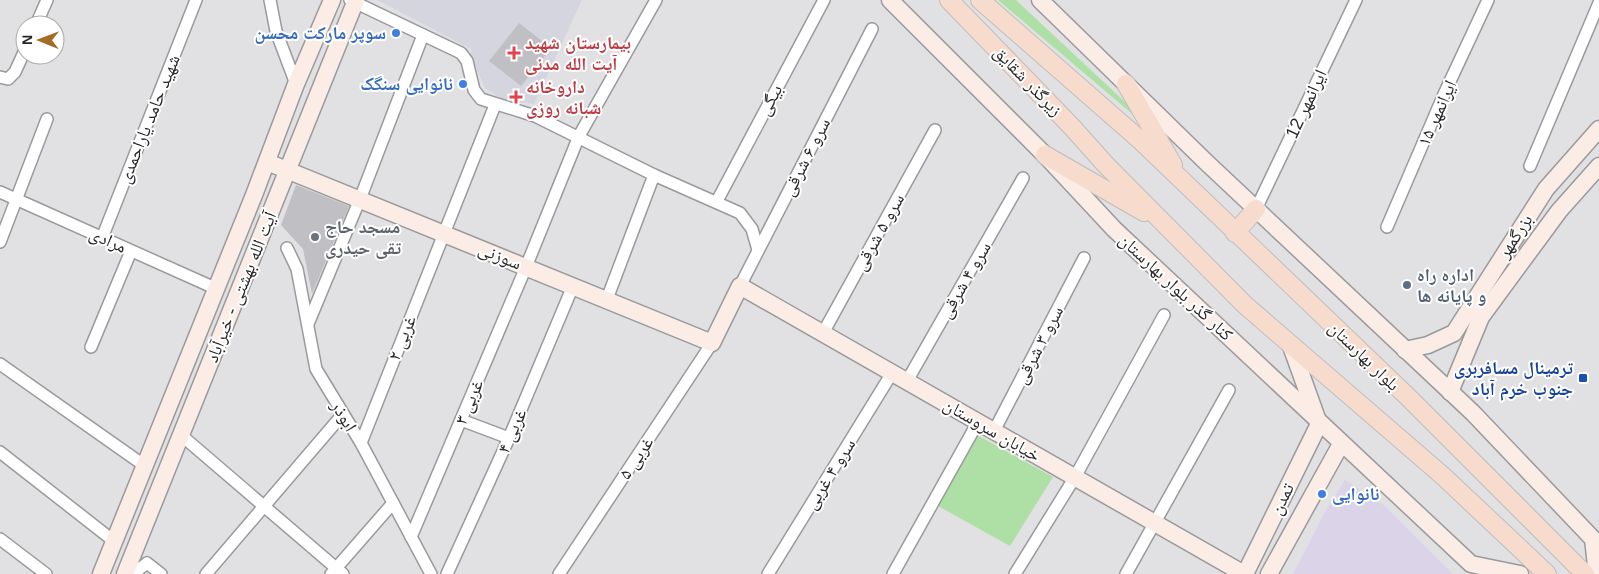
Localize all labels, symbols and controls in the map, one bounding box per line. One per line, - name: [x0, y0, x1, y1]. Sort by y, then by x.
- north arrow: [15, 15, 65, 65]
- place label: سوپر مارکت محسن: [254, 23, 386, 44]
- marker: سوپر مارکت محسن: [390, 27, 402, 39]
- place label: بیمارستان شهید آیت الله مدنی: [525, 33, 631, 75]
- text: N: [19, 35, 35, 45]
- street label: زیرگذر شقایق: [989, 42, 1066, 121]
- marker: بیمارستان شهید آیت الله مدنی: [507, 46, 521, 60]
- street label: شهید حامد یاراحمدی: [114, 52, 185, 187]
- street label: ایرانمهر 12: [1281, 66, 1331, 142]
- place label: نانوایی سنگک: [360, 74, 453, 95]
- place label: داروخانه شبانه روزی: [526, 77, 601, 119]
- street label: ایرانمهر ۱۵: [1414, 77, 1461, 149]
- marker: نانوایی سنگک: [457, 78, 469, 90]
- street label: بیگی: [754, 81, 787, 119]
- marker: داروخانه شبانه روزی: [510, 91, 522, 103]
- street label: سرو ۶ شرقی: [778, 115, 835, 200]
- street label: سرو ۵ شرقی: [850, 190, 909, 274]
- street label: آیت الله بهشتی - خیرآباد: [202, 208, 281, 366]
- street label: بزرگمهر: [1493, 210, 1537, 263]
- place label: مسجد حاج تقی حیدری: [325, 217, 401, 259]
- street label: مرادی: [86, 223, 130, 258]
- street label: کنار گذر بلوار بهارستان: [1114, 229, 1237, 346]
- marker: مسجد حاج تقی حیدری: [309, 231, 321, 243]
- street label: سوزنی: [475, 238, 524, 275]
- street label: سرو ۴ شرقی: [935, 238, 996, 322]
- place label: اداره راه و پایانه ها: [1417, 265, 1487, 307]
- marker: اداره راه و پایانه ها: [1401, 279, 1413, 291]
- street label: سرو ۳ شرقی: [1011, 303, 1068, 388]
- street label: غربی ۲: [384, 313, 421, 364]
- street label: بلوار بهارستان: [1324, 317, 1404, 395]
- place label: ترمینال مسافربری جنوب خرم آباد: [1454, 358, 1573, 401]
- marker: ترمینال مسافربری جنوب خرم آباد: [1577, 372, 1589, 384]
- street label: غربی ۳: [451, 377, 488, 428]
- street label: خیابان سروستان: [940, 394, 1044, 467]
- street label: ابوذر: [326, 396, 361, 435]
- street label: غربی ۴: [493, 406, 532, 457]
- street label: غربی ۵: [615, 433, 658, 484]
- street label: سرو ۴ غربی: [801, 435, 860, 513]
- street label: تمدن: [1266, 480, 1299, 519]
- place label: نانوایی: [1332, 484, 1380, 505]
- marker: نانوایی: [1316, 488, 1328, 500]

